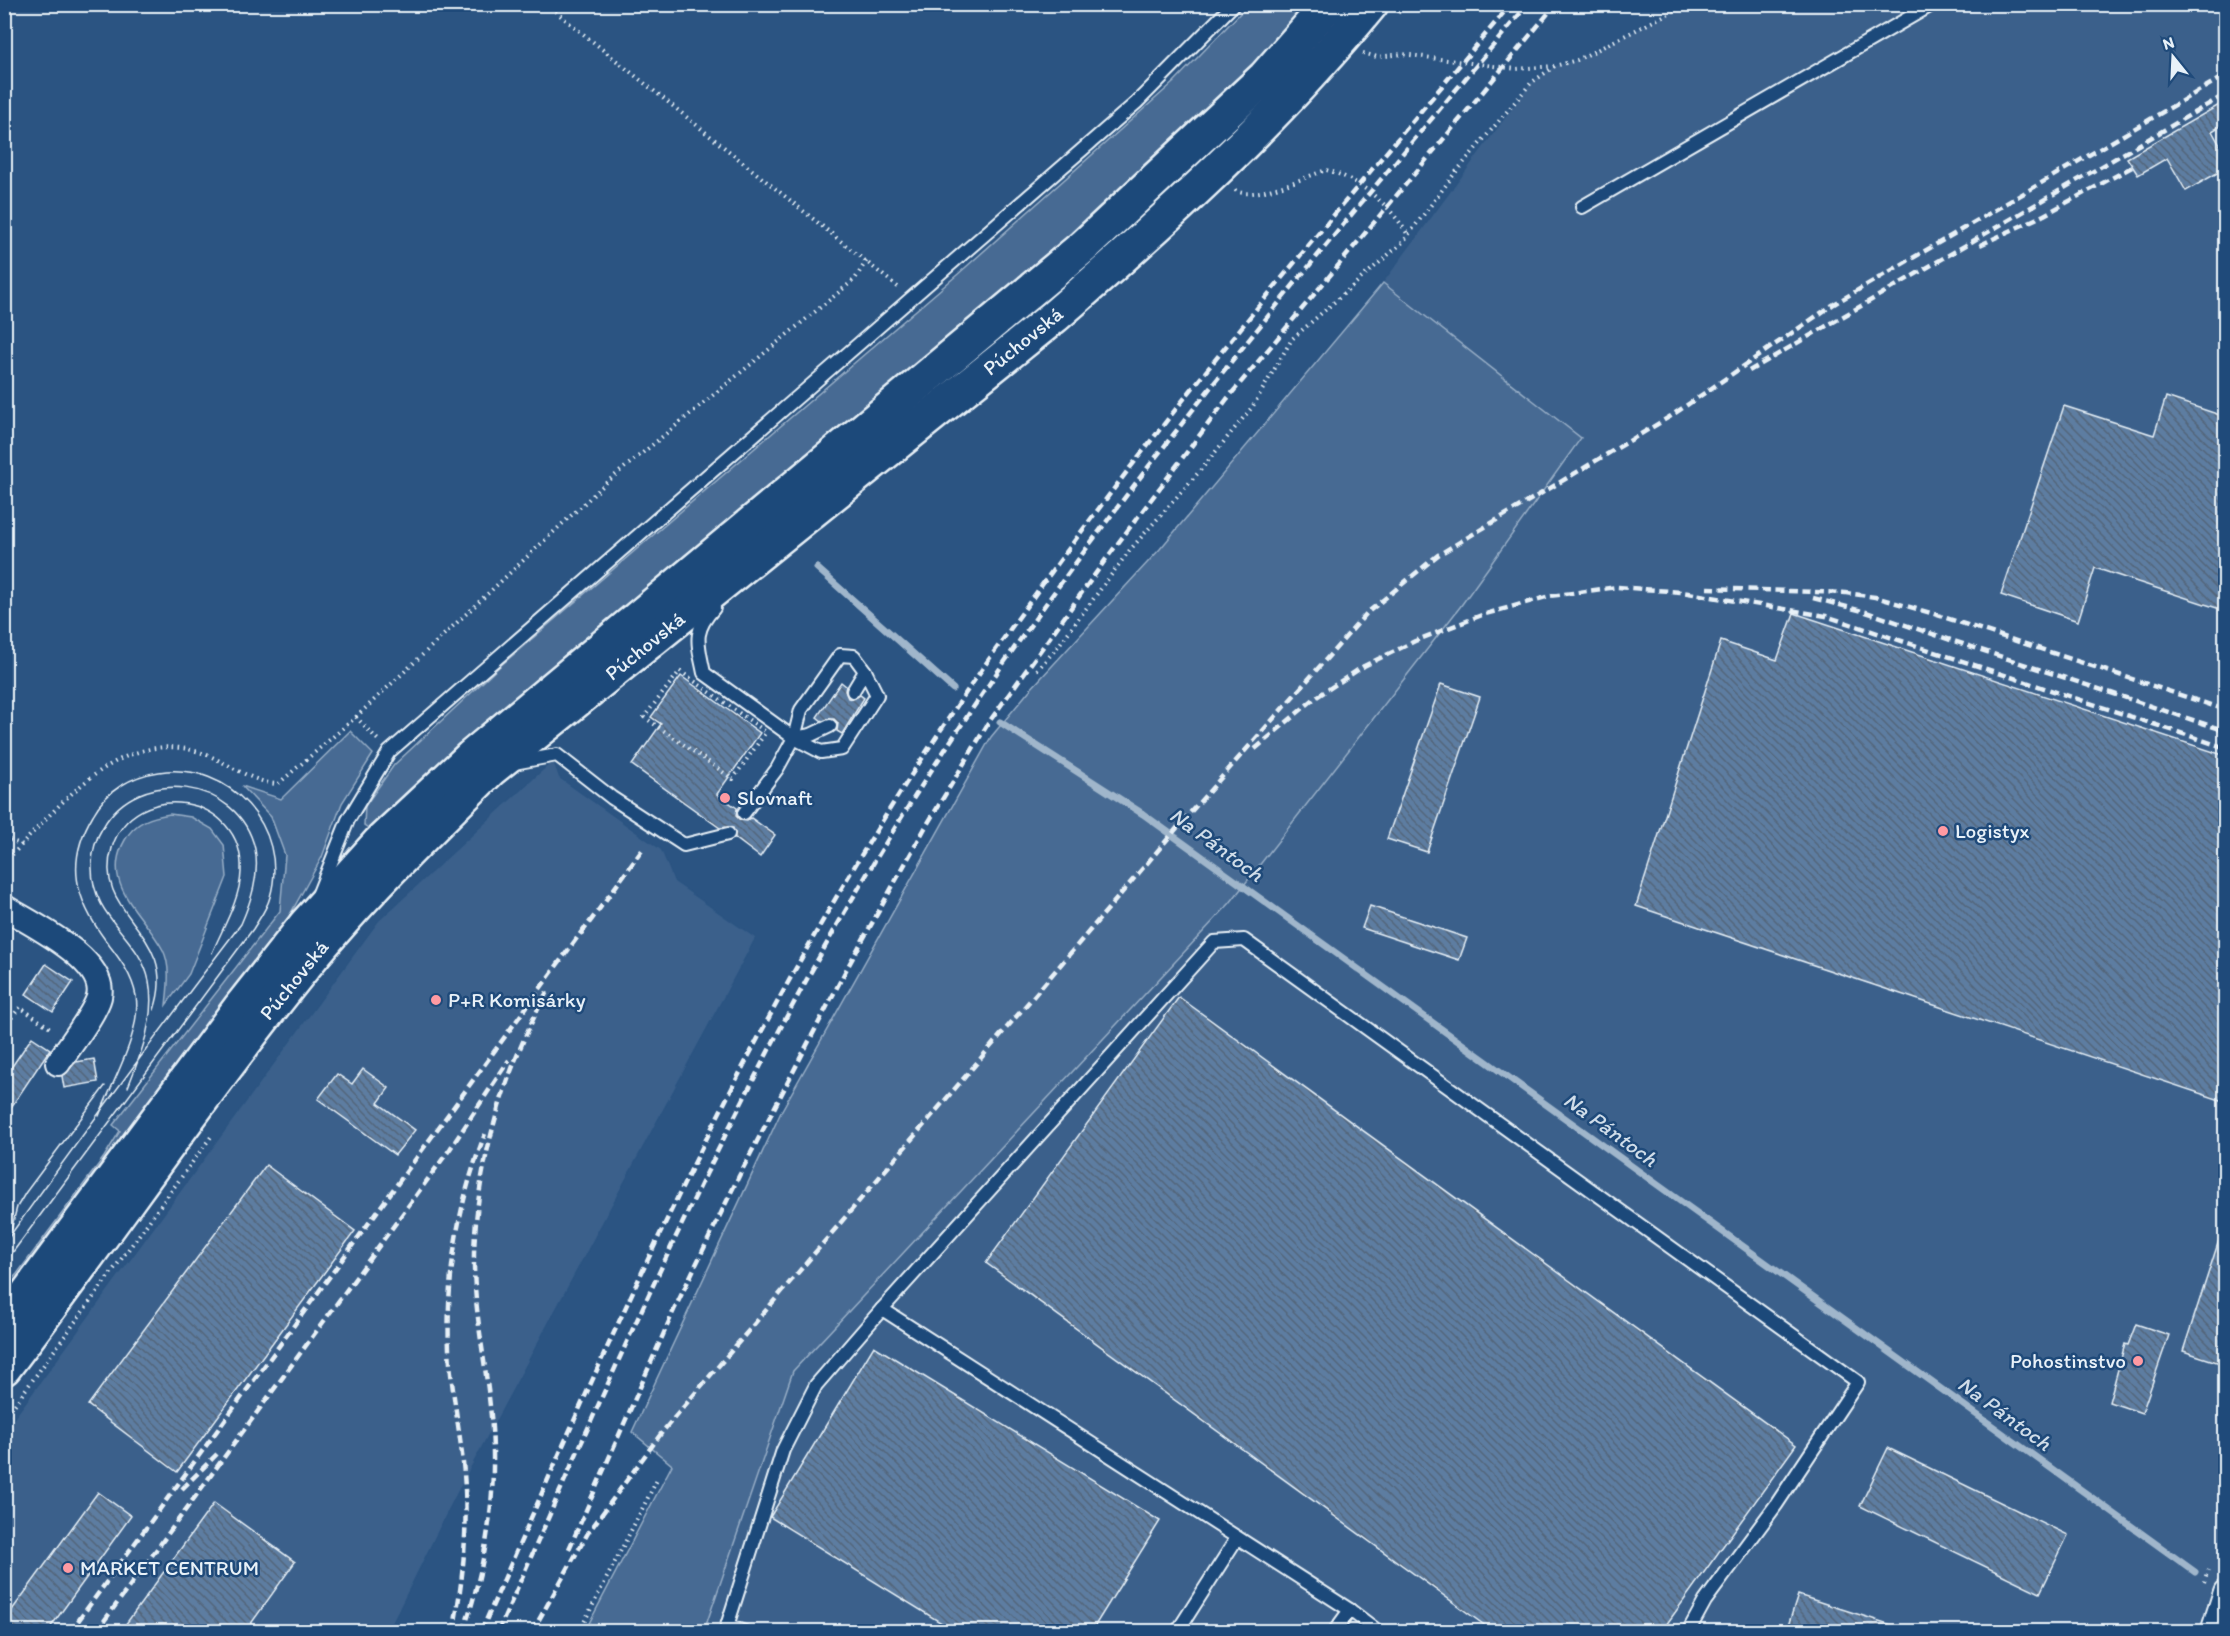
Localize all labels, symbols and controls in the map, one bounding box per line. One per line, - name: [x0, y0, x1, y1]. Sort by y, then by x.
- north arrow: [2143, 27, 2203, 87]
- text: N: [2160, 33, 2177, 54]
- street label: Púchovská: [978, 301, 1068, 380]
- street label: Púchovská: [600, 606, 690, 685]
- place label: Slovnaft: [737, 785, 813, 810]
- marker: Slovnaft: [718, 791, 732, 805]
- water label: Na Pántoch: [1165, 801, 1269, 888]
- place label: Logistyx: [1955, 818, 2030, 843]
- marker: Logistyx: [1936, 824, 1950, 838]
- street label: Púchovská: [254, 935, 333, 1025]
- place label: P+R Komisárky: [448, 987, 586, 1012]
- marker: P+R Komisárky: [429, 993, 443, 1007]
- water label: Na Pántoch: [1559, 1086, 1663, 1173]
- place label: Pohostinstvo: [2010, 1348, 2126, 1373]
- marker: Pohostinstvo: [2131, 1354, 2145, 1368]
- water label: Na Pántoch: [1953, 1370, 2057, 1457]
- place label: MARKET CENTRUM: [80, 1555, 259, 1580]
- marker: MARKET CENTRUM: [61, 1561, 75, 1575]

